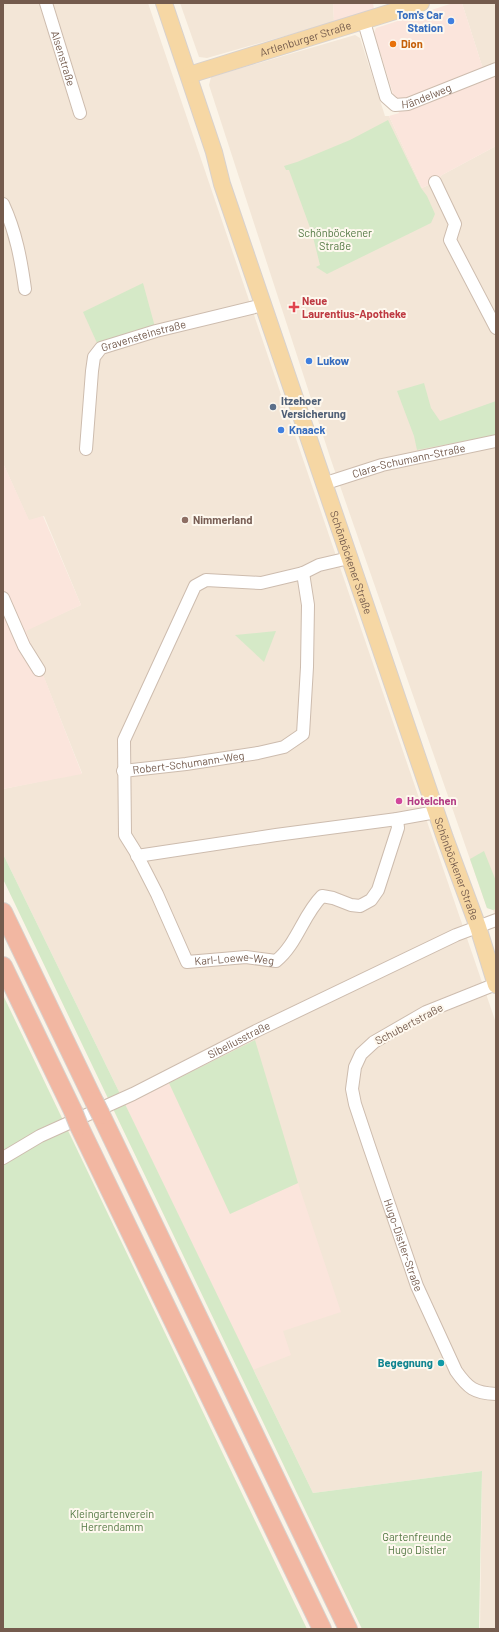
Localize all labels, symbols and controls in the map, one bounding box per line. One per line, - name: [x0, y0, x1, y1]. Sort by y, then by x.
- place label: Tom's Car Station: [397, 8, 444, 34]
- marker: Tom's Car Station: [446, 16, 456, 26]
- street label: Artlenburger Straße: [258, 18, 353, 59]
- street label: Alsenstraße: [49, 29, 78, 88]
- place label: Dion: [401, 37, 423, 50]
- marker: Dion: [388, 39, 398, 49]
- street label: Händelweg: [401, 80, 453, 110]
- park label: Schönböckener Straße: [298, 226, 372, 252]
- place label: Neue Laurentius-Apotheke: [302, 294, 406, 320]
- marker: Neue Laurentius-Apotheke: [289, 302, 299, 312]
- street label: Gravensteinstraße: [99, 317, 187, 354]
- place label: Lukow: [317, 354, 349, 367]
- marker: Lukow: [304, 356, 314, 366]
- place label: Itzehoer Versicherung: [281, 394, 346, 420]
- marker: Itzehoer Versicherung: [268, 402, 278, 412]
- place label: Knaack: [289, 423, 325, 436]
- marker: Knaack: [276, 425, 286, 435]
- street label: Clara-Schumann-Straße: [350, 441, 466, 480]
- street label: Schönböckener Straße: [328, 509, 375, 616]
- place label: Nimmerland: [193, 513, 252, 526]
- marker: Nimmerland: [180, 515, 190, 525]
- street label: Robert-Schumann-Weg: [132, 748, 245, 776]
- place label: Hotelchen: [407, 794, 457, 807]
- marker: Hotelchen: [394, 796, 404, 806]
- street label: Schönböckener Straße: [432, 815, 482, 922]
- street label: Karl-Loewe-Weg: [194, 950, 275, 967]
- street label: Schubertstraße: [373, 1000, 445, 1047]
- street label: Sibeliusstraße: [205, 1018, 272, 1061]
- street label: Hugo-Distler-Straße: [382, 1197, 426, 1293]
- place label: Begegnung: [378, 1356, 433, 1369]
- marker: Begegnung: [436, 1358, 446, 1368]
- park label: Kleingartenverein Herrendamm: [70, 1507, 154, 1533]
- park label: Gartenfreunde Hugo Distler: [382, 1530, 452, 1556]

